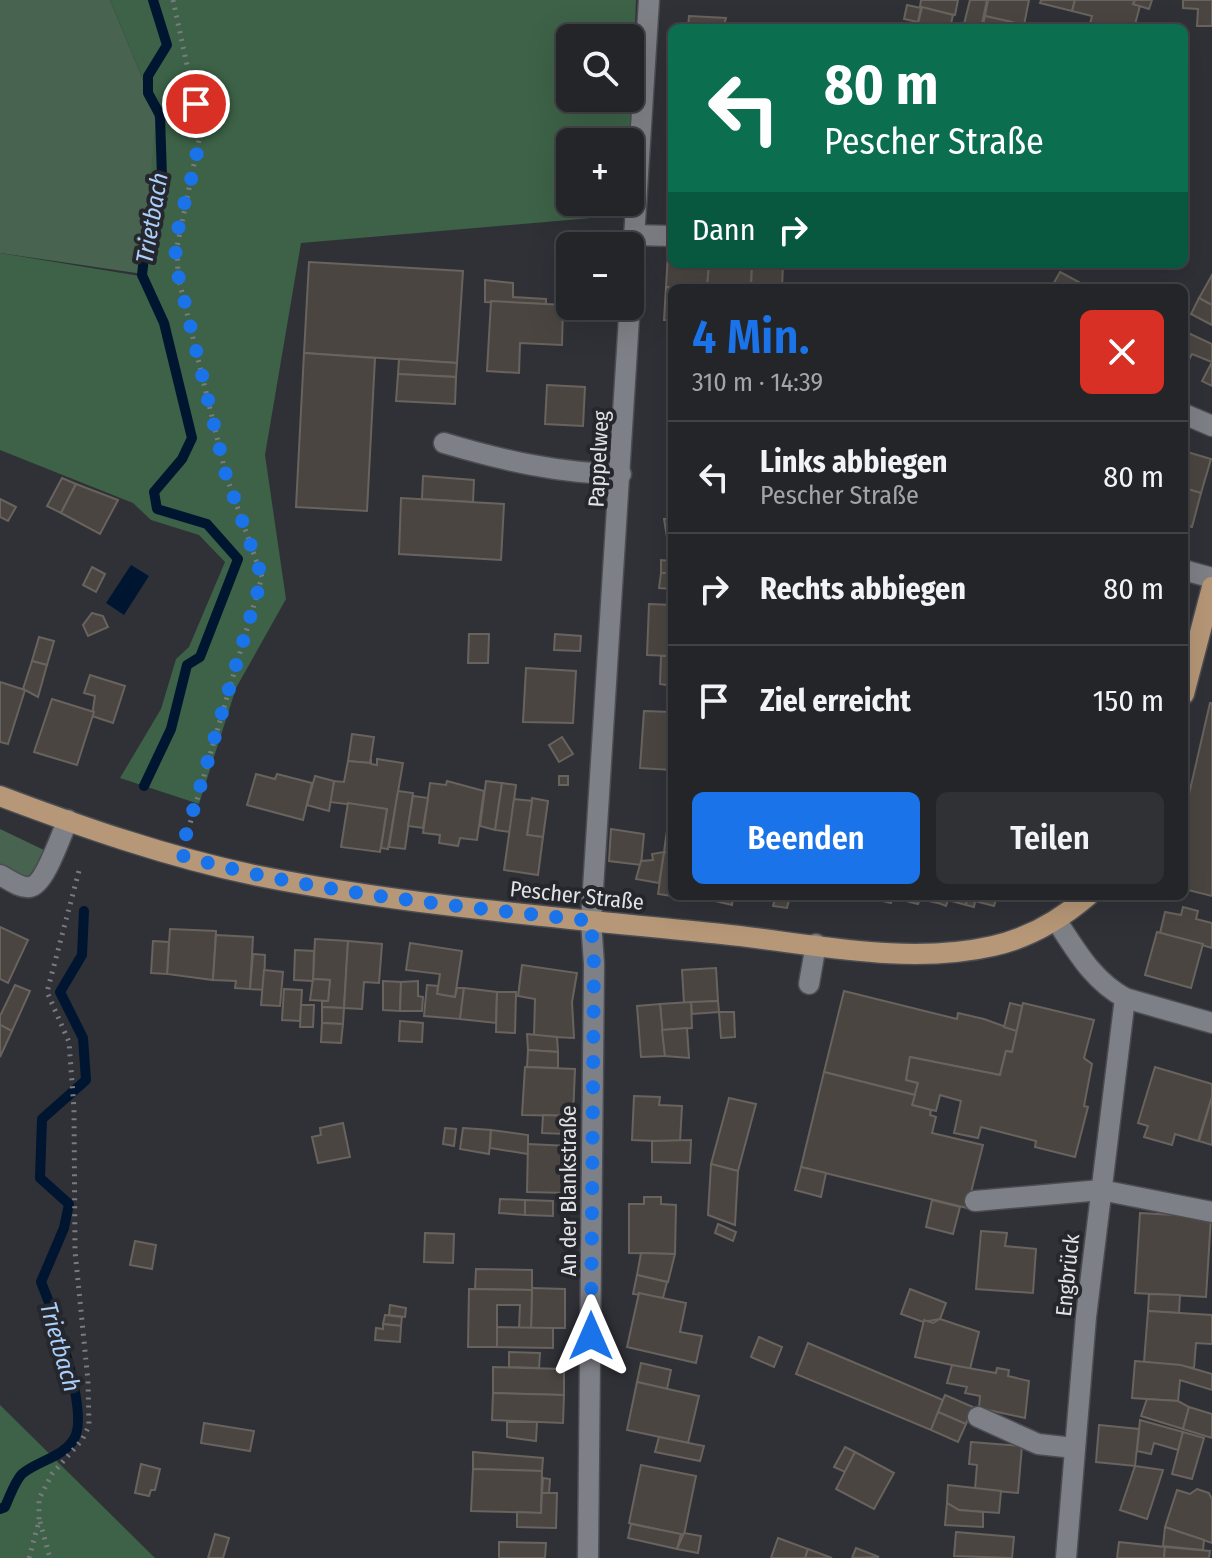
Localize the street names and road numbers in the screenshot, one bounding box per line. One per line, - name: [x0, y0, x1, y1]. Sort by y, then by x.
- street label: Pappelweg: [582, 409, 615, 508]
- street label: Pescher Straße: [509, 875, 645, 916]
- street label: An der Blankstraße: [555, 1105, 582, 1277]
- street label: Engbrück: [1050, 1232, 1085, 1318]

